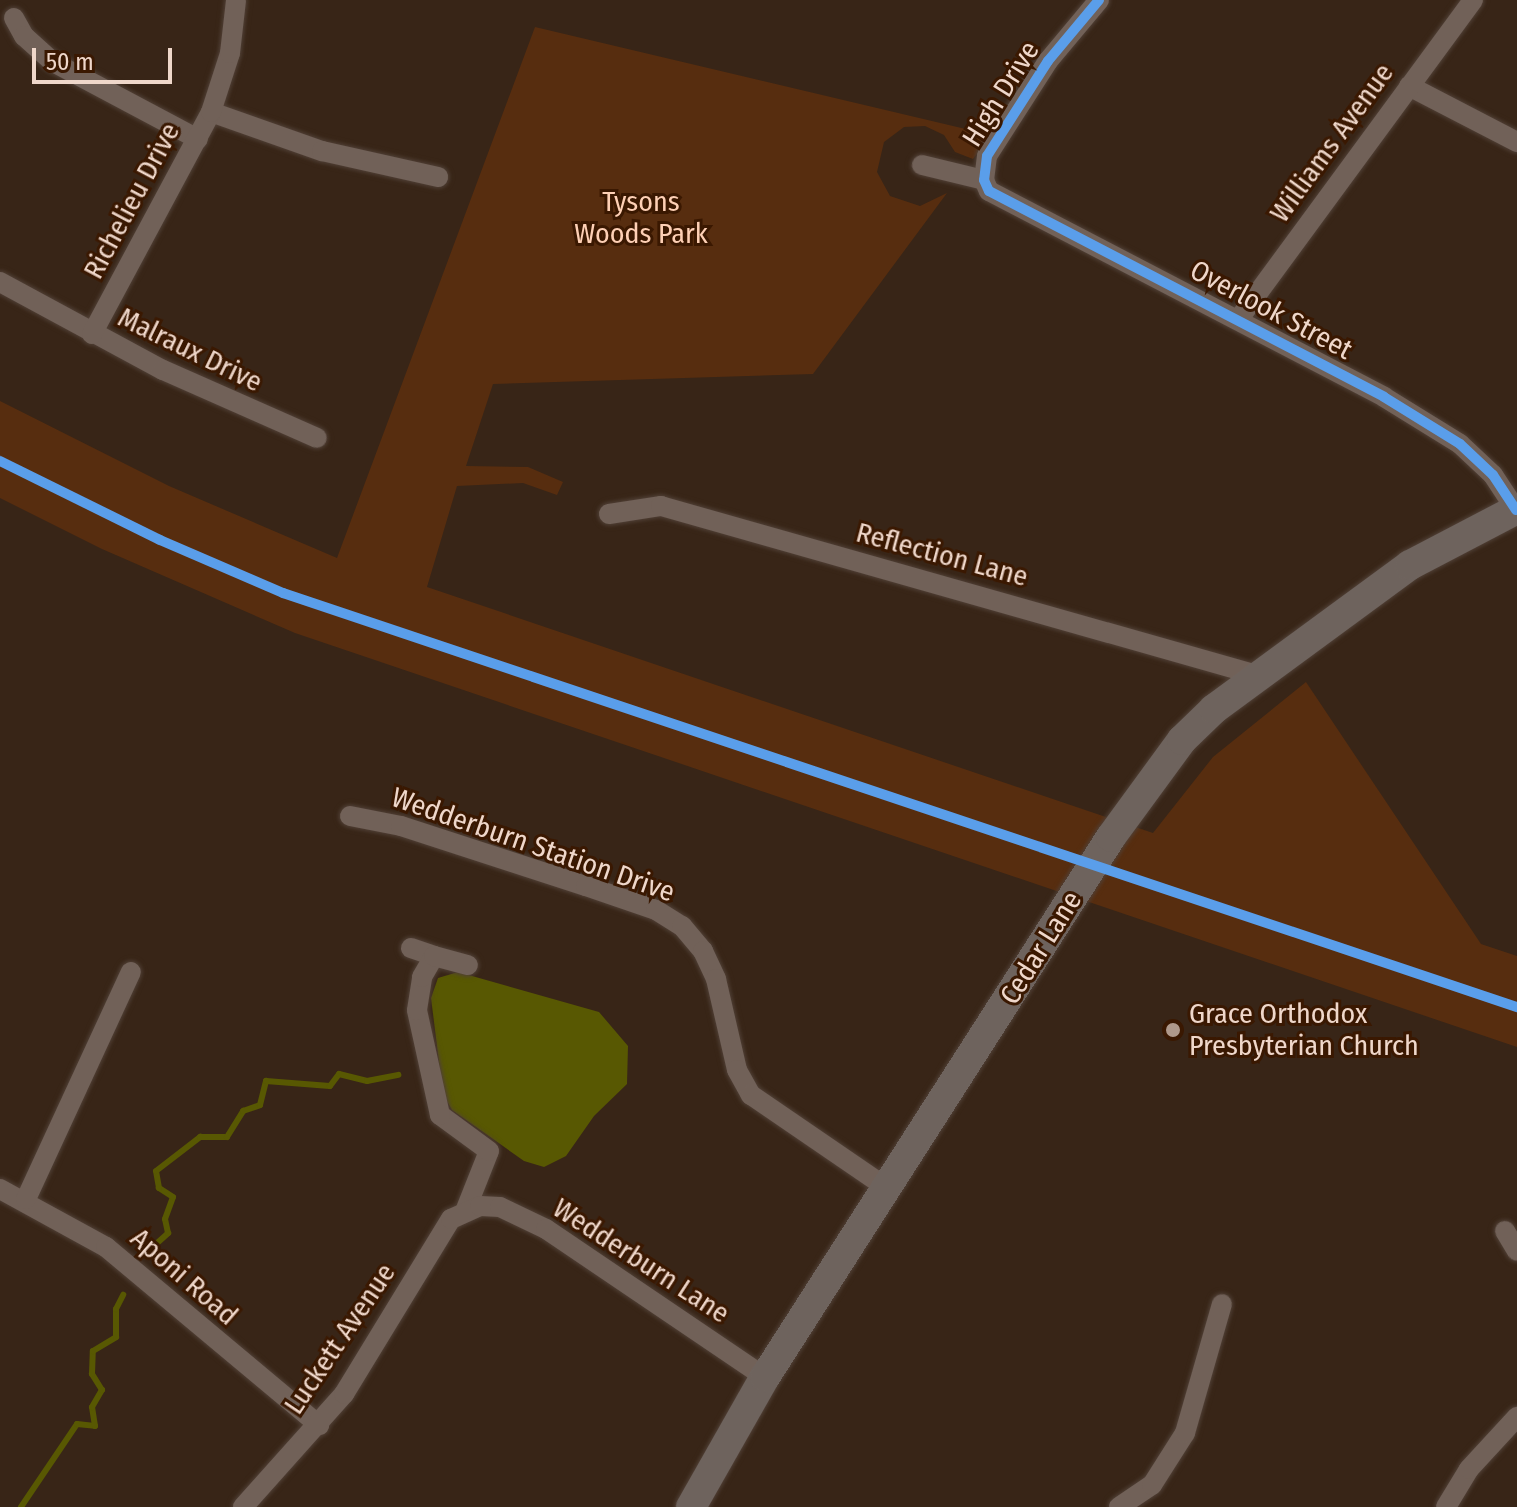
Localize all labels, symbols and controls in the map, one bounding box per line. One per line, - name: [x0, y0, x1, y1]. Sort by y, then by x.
- scale bar: [36, 32, 176, 82]
- street label: High Drive: [956, 35, 1046, 153]
- text: 50 m: [46, 48, 94, 76]
- street label: Williams Avenue: [1263, 57, 1401, 229]
- street label: Richelieu Drive: [77, 117, 187, 285]
- park label: Tysons Woods Park: [574, 185, 708, 251]
- street label: Overlook Street: [1184, 253, 1358, 367]
- street label: Malraux Drive: [112, 301, 268, 399]
- street label: Reflection Lane: [852, 516, 1032, 594]
- street label: Wedderburn Station Drive: [387, 781, 679, 909]
- street label: Cedar Lane: [993, 885, 1089, 1011]
- place label: Grace Orthodox Presbyterian Church: [1189, 997, 1419, 1063]
- marker: Grace Orthodox Presbyterian Church: [1164, 1021, 1182, 1039]
- street label: Wedderburn Lane: [547, 1192, 735, 1330]
- street label: Aponi Road: [124, 1221, 244, 1333]
- street label: Luckett Avenue: [277, 1257, 403, 1421]

